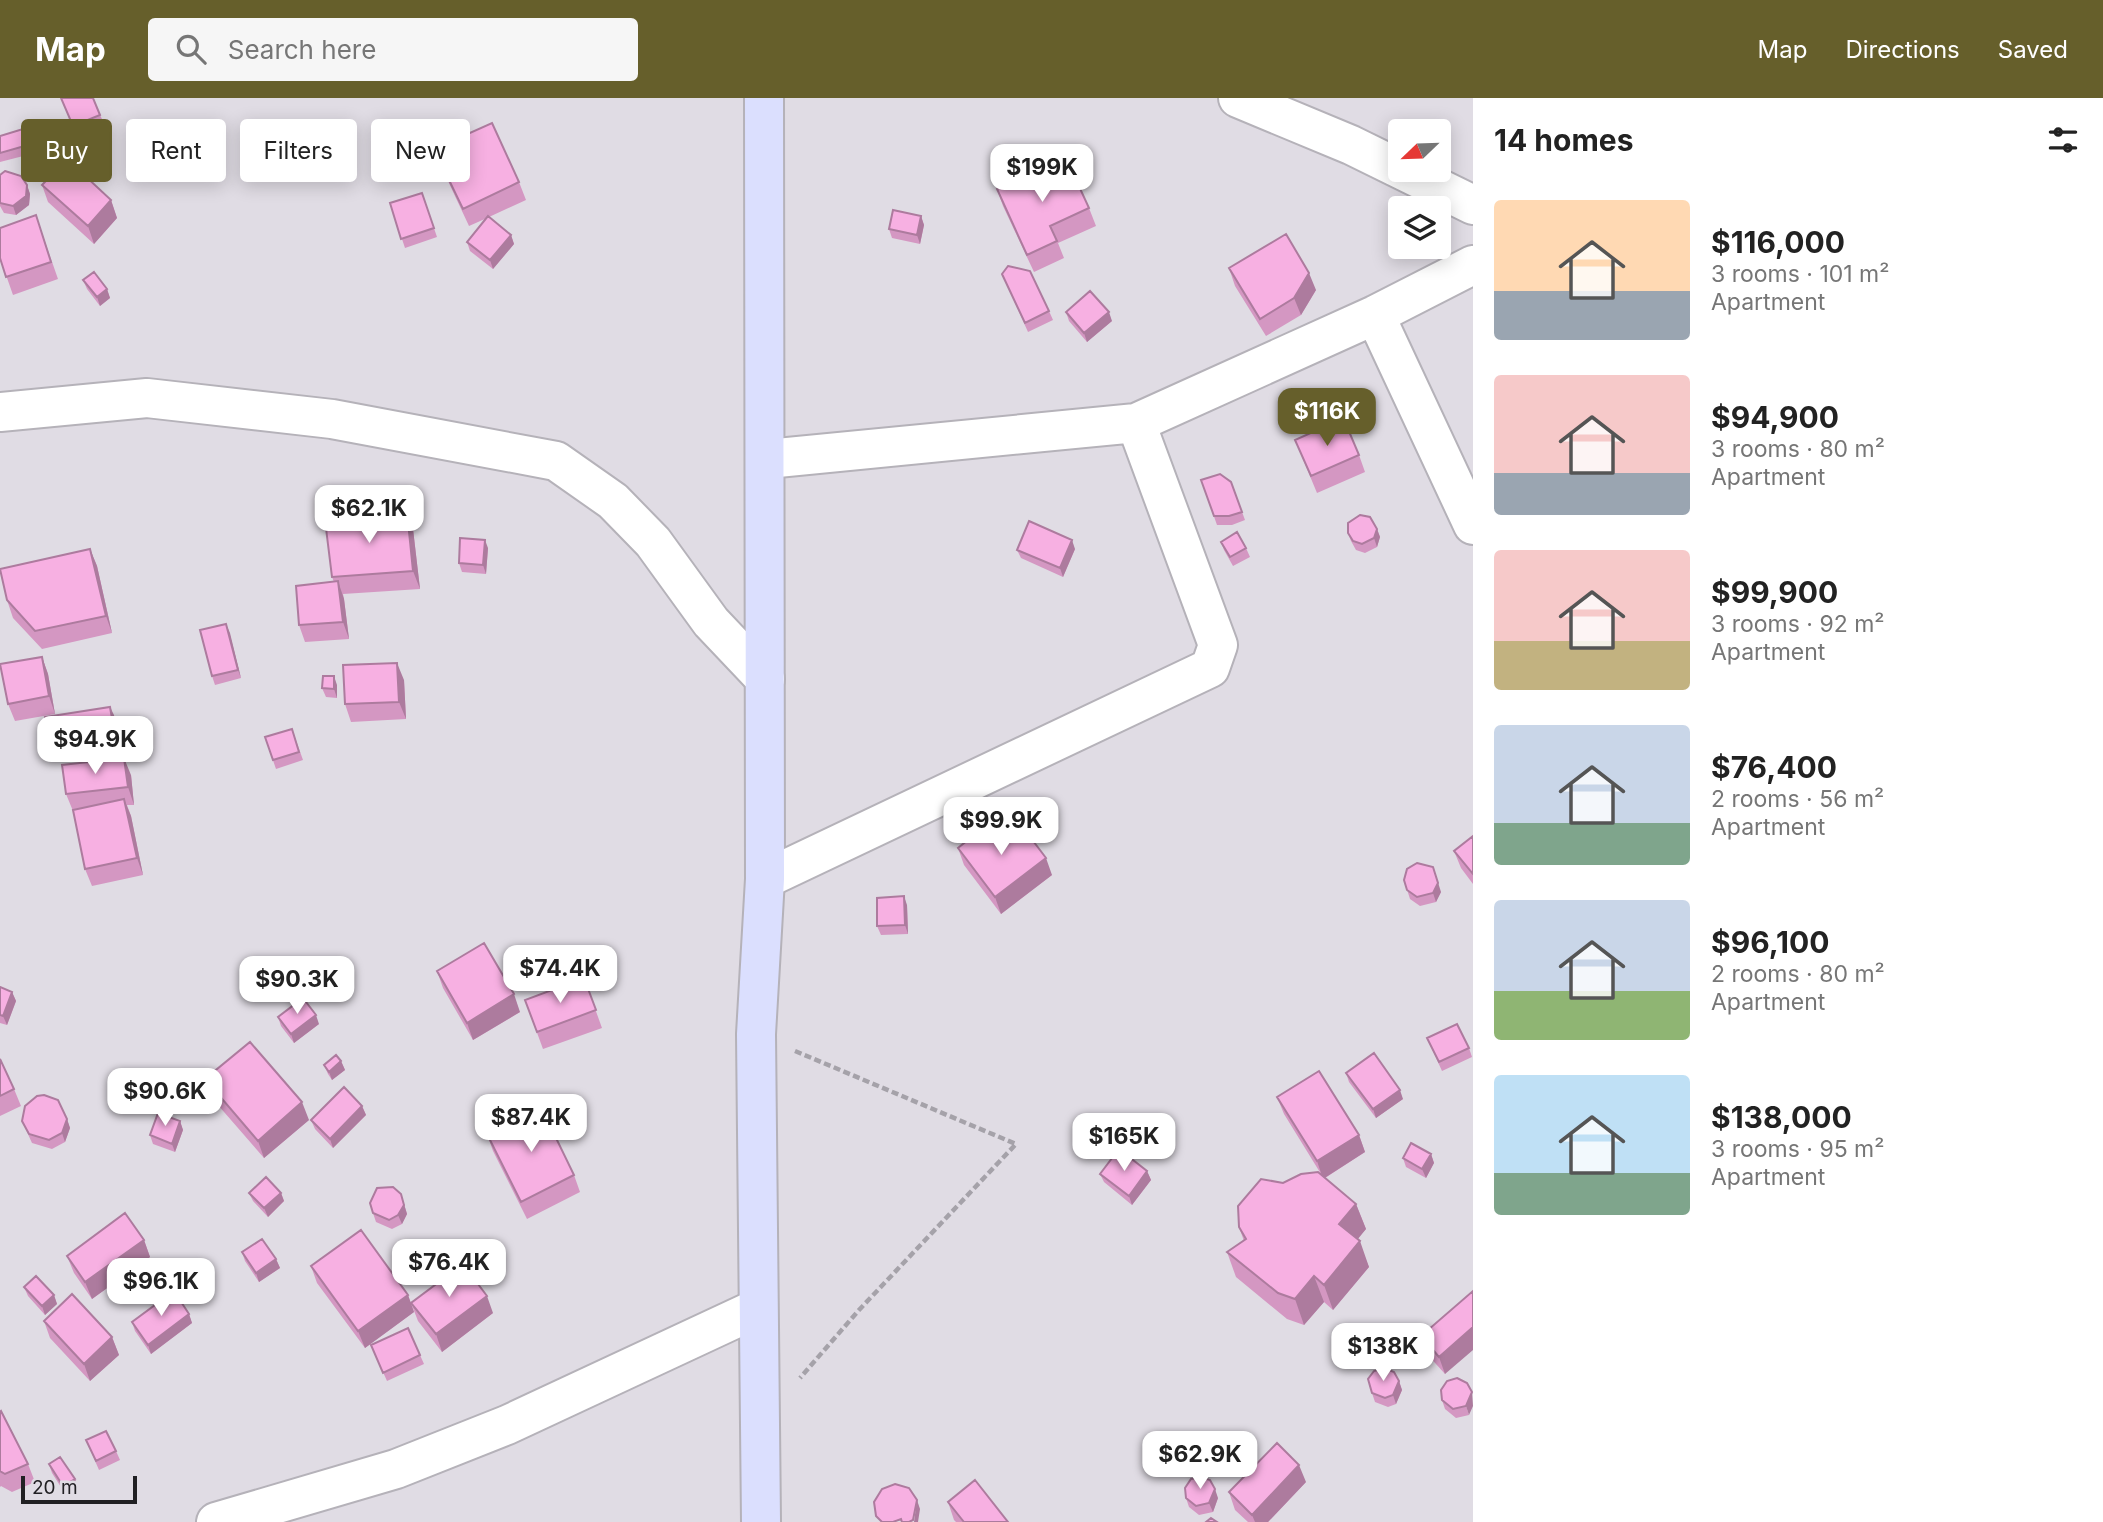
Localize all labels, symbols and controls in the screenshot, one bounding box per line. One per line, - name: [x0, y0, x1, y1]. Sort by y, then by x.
- search box: [148, 18, 638, 81]
- text: Map: [35, 29, 106, 69]
- icon: search: [172, 30, 210, 68]
- text: Search here: [228, 34, 376, 65]
- text: Map: [1758, 35, 1807, 64]
- text: Directions: [1845, 35, 1960, 64]
- text: Saved: [1998, 35, 2068, 64]
- chip: Buy: [21, 119, 112, 182]
- chip: Rent: [126, 119, 226, 182]
- chip: Filters: [240, 119, 357, 182]
- chip: New: [371, 119, 470, 182]
- north arrow: [1388, 119, 1451, 182]
- map controls: [1388, 119, 1451, 259]
- icon: filters: [2044, 121, 2082, 159]
- text: 14 homes: [1494, 122, 1633, 158]
- pin: $199K: [993, 144, 1091, 204]
- text: $199K: [1006, 153, 1078, 181]
- button: layers: [1388, 196, 1451, 259]
- text: $116,000: [1711, 224, 1845, 260]
- icon: home: [1550, 228, 1634, 312]
- text: 3 rooms · 101 m²: [1711, 260, 1889, 288]
- text: Apartment: [1711, 288, 1825, 316]
- pin: $116K: [1278, 388, 1376, 448]
- text: $116K: [1294, 397, 1360, 425]
- text: $94,900: [1711, 399, 1839, 435]
- icon: home: [1550, 403, 1634, 487]
- text: 3 rooms · 80 m²: [1711, 435, 1885, 463]
- text: Apartment: [1711, 463, 1825, 491]
- pin: $62.1K: [312, 486, 426, 545]
- text: $62.1K: [331, 494, 407, 522]
- text: $99,900: [1711, 574, 1838, 610]
- icon: home: [1550, 578, 1634, 662]
- text: 3 rooms · 92 m²: [1711, 610, 1884, 638]
- text: Apartment: [1711, 638, 1825, 666]
- pin: $94.9K: [38, 716, 152, 776]
- text: $94.9K: [53, 725, 137, 753]
- text: $76,400: [1711, 749, 1837, 785]
- icon: home: [1550, 753, 1634, 837]
- text: 2 rooms · 56 m²: [1711, 785, 1884, 813]
- pin: $99.9K: [944, 798, 1058, 857]
- text: $99.9K: [959, 806, 1043, 834]
- text: Apartment: [1711, 813, 1825, 841]
- text: $96,100: [1711, 924, 1829, 960]
- icon: home: [1550, 928, 1634, 1012]
- pin: $74.4K: [503, 946, 617, 1005]
- text: $74.4K: [519, 954, 601, 982]
- pin: $90.3K: [240, 956, 354, 1016]
- text: 2 rooms · 80 m²: [1711, 960, 1885, 988]
- text: $90.3K: [255, 965, 339, 993]
- text: Apartment: [1711, 988, 1825, 1016]
- pin: $90.6K: [108, 1068, 222, 1128]
- text: $90.6K: [123, 1077, 207, 1105]
- pin: $87.4K: [474, 1094, 588, 1154]
- text: $138,000: [1711, 1099, 1852, 1135]
- text: $87.4K: [491, 1103, 571, 1131]
- icon: home: [1550, 1103, 1634, 1187]
- pin: $165K: [1075, 1114, 1173, 1173]
- text: $165K: [1088, 1122, 1160, 1150]
- text: 3 rooms · 95 m²: [1711, 1135, 1884, 1163]
- text: Apartment: [1711, 1163, 1825, 1191]
- pin: $76.4K: [392, 1240, 506, 1299]
- text: $76.4K: [408, 1248, 490, 1276]
- pin: $96.1K: [104, 1258, 218, 1318]
- text: $96.1K: [123, 1267, 199, 1295]
- pin: $138K: [1334, 1324, 1432, 1383]
- text: $138K: [1347, 1332, 1419, 1360]
- pin: $62.9K: [1143, 1432, 1257, 1491]
- text: $62.9K: [1158, 1440, 1242, 1468]
- scale bar: [21, 1473, 136, 1505]
- text: 20 m: [32, 1476, 78, 1499]

